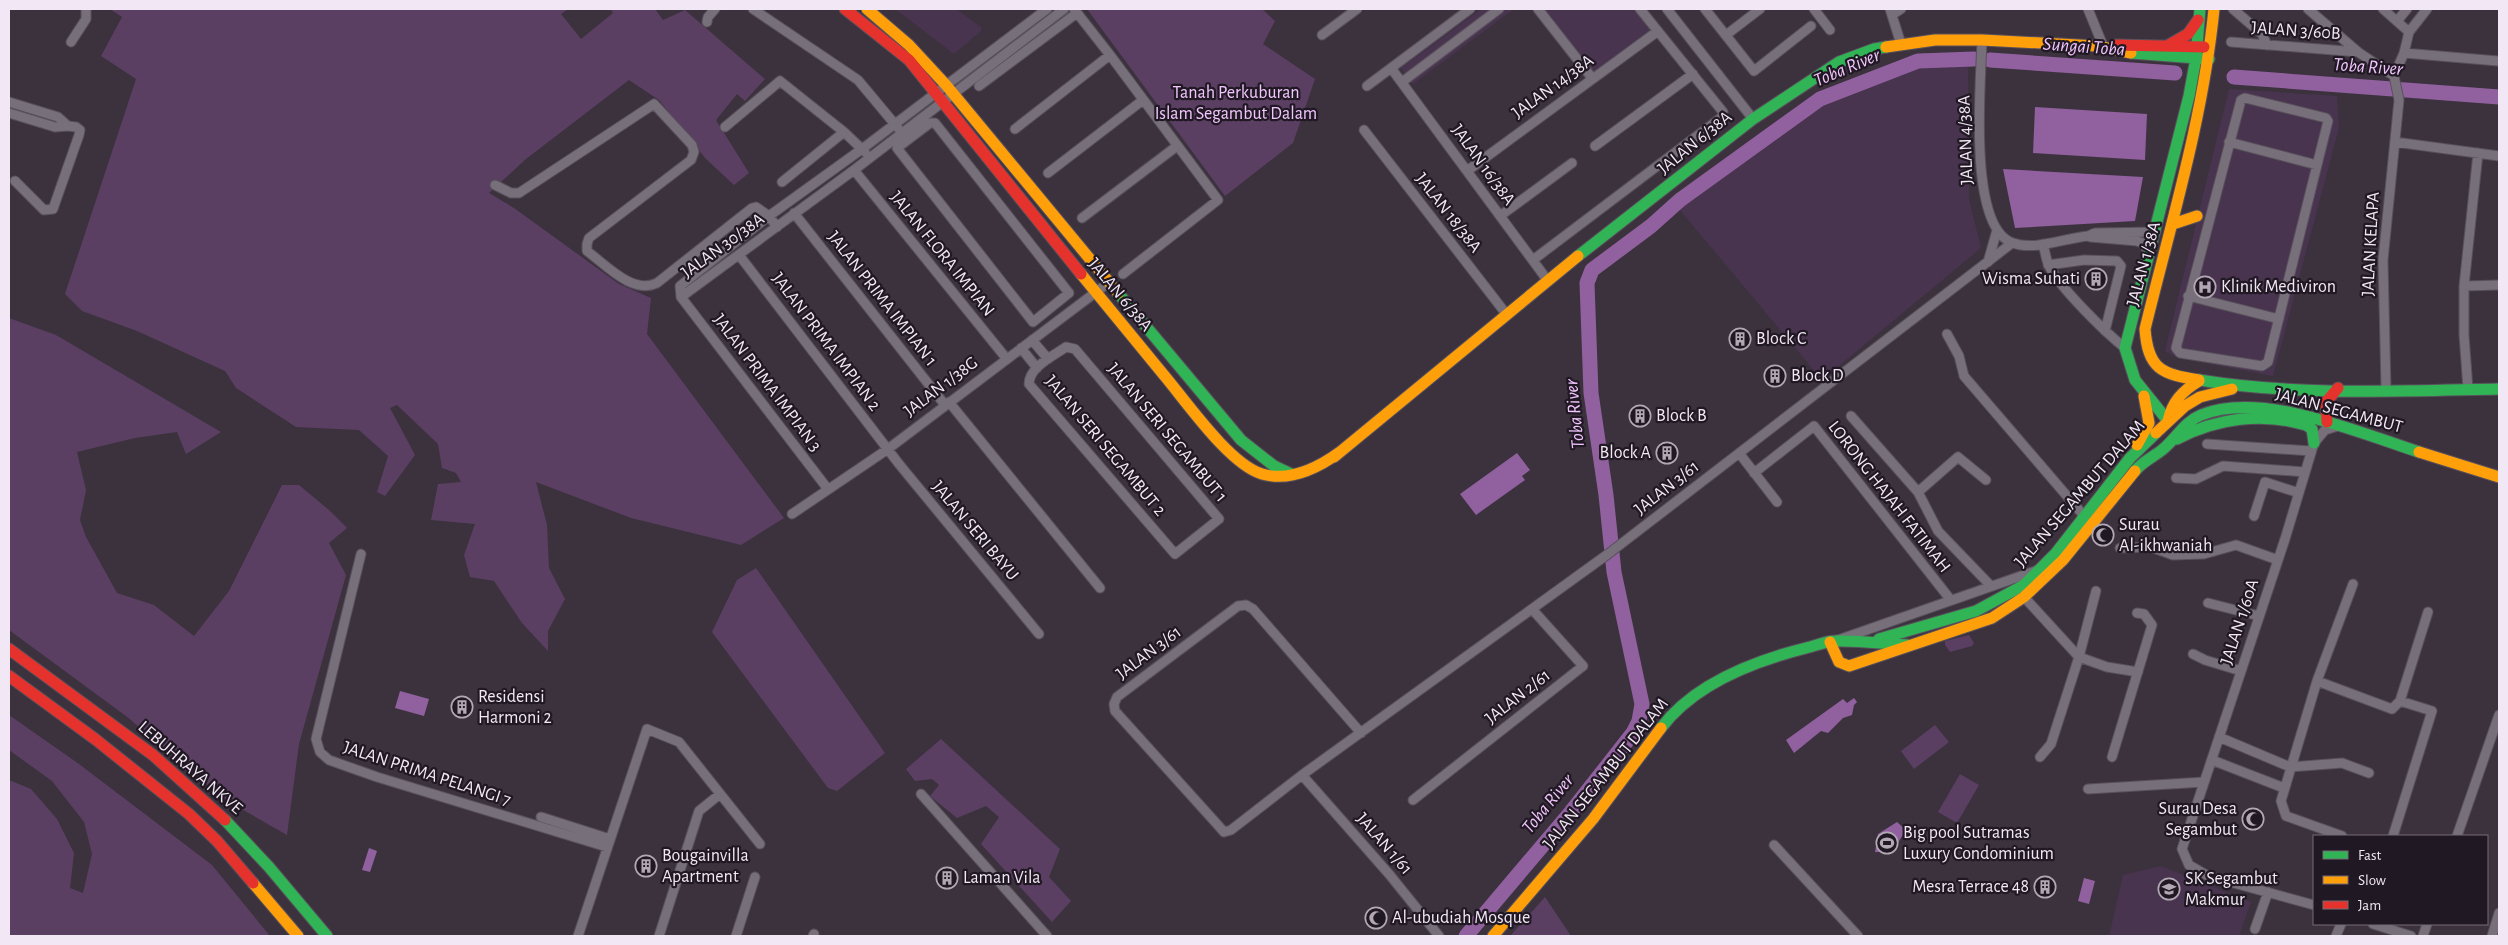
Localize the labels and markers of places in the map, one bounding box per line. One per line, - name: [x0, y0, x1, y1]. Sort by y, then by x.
- building icon: Wisma Suhati: [2084, 267, 2108, 291]
- place label: Wisma Suhati: [1982, 270, 2080, 288]
- hospital icon: Klinik Mediviron: [2193, 275, 2217, 299]
- place label: Klinik Mediviron: [2221, 278, 2336, 296]
- building icon: Block C: [1728, 327, 1752, 351]
- place label: Block C: [1756, 330, 1806, 348]
- building icon: Block D: [1763, 364, 1787, 388]
- place label: Block D: [1791, 367, 1844, 385]
- building icon: Block B: [1628, 404, 1652, 428]
- place label: Block B: [1656, 407, 1707, 425]
- building icon: Block A: [1655, 441, 1679, 465]
- place label: Block A: [1600, 444, 1652, 462]
- place label: Surau Al-ikhwaniah: [2119, 516, 2212, 555]
- mosque icon: Surau Al-ikhwaniah: [2091, 523, 2115, 547]
- place label: Residensi Harmoni 2: [478, 688, 552, 727]
- building icon: Residensi Harmoni 2: [450, 695, 474, 719]
- place label: Surau Desa Segambut: [2159, 800, 2237, 839]
- mosque icon: Surau Desa Segambut: [2241, 807, 2265, 831]
- place label: Big pool Sutramas Luxury Condominium: [1903, 824, 2054, 863]
- sports icon: Big pool Sutramas Luxury Condominium: [1875, 831, 1899, 855]
- place label: Bougainvilla Apartment: [662, 847, 749, 886]
- building icon: Bougainvilla Apartment: [634, 854, 658, 878]
- building icon: Laman Vila: [935, 866, 959, 890]
- place label: Laman Vila: [963, 869, 1041, 887]
- place label: SK Segambut Makmur: [2185, 870, 2278, 909]
- building icon: Mesra Terrace 48: [2033, 875, 2057, 899]
- school or university icon: SK Segambut Makmur: [2157, 877, 2181, 901]
- place label: Mesra Terrace 48: [1912, 878, 2029, 896]
- mosque icon: Al-ubudiah Mosque: [1364, 906, 1388, 930]
- place label: Al-ubudiah Mosque: [1392, 909, 1530, 927]

